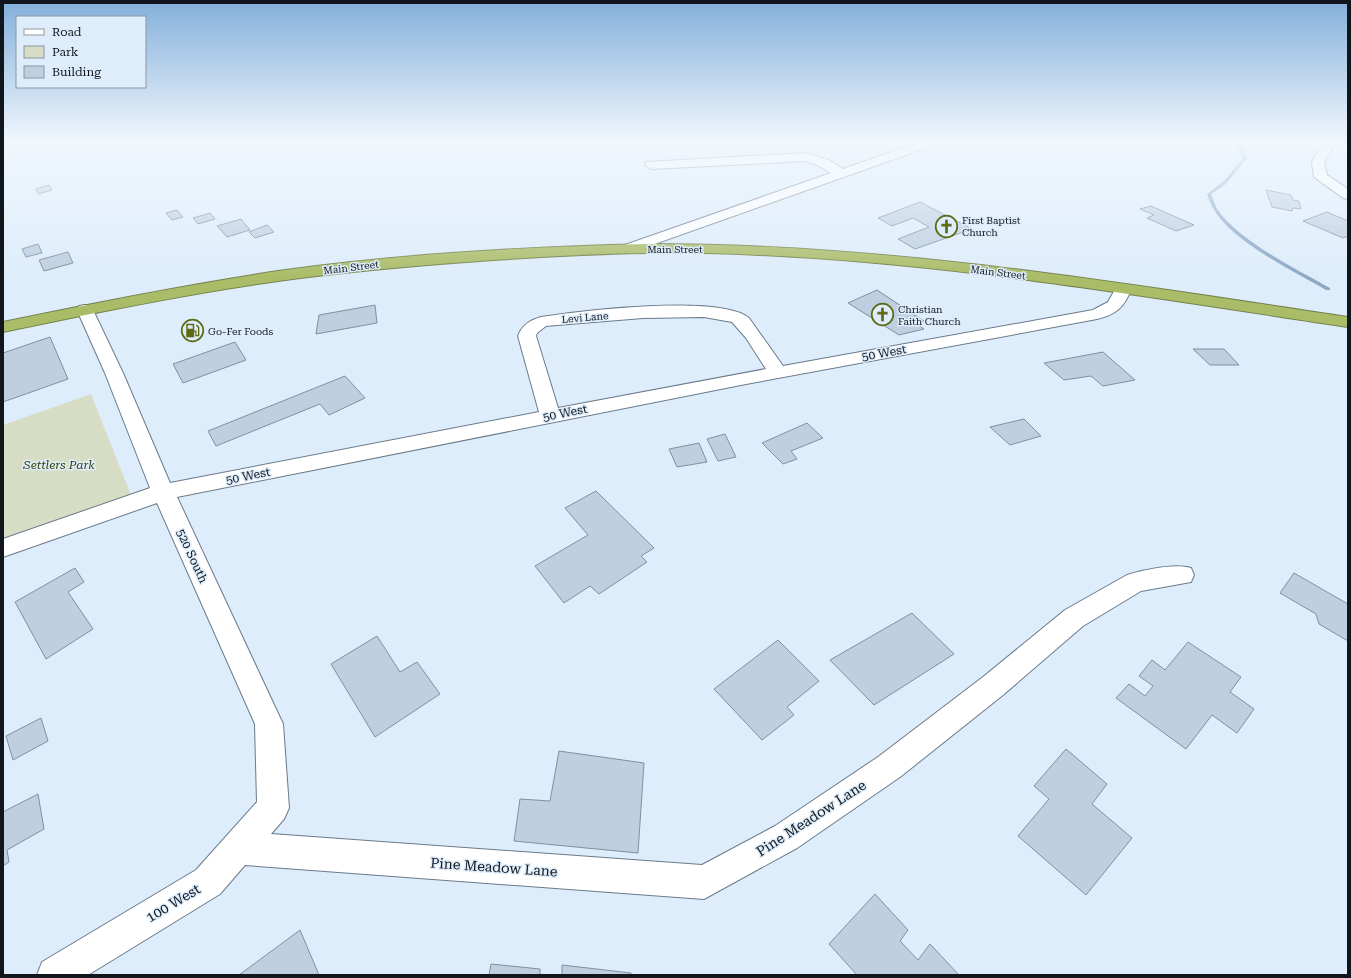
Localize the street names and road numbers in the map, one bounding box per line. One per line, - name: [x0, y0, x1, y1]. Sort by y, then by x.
- street label: Main Street: [647, 244, 703, 255]
- street label: Main Street: [323, 259, 380, 276]
- street label: Main Street: [970, 264, 1027, 281]
- street label: Levi Lane: [561, 310, 609, 325]
- street label: 50 West: [861, 342, 908, 364]
- street label: 50 West: [542, 402, 589, 424]
- street label: 50 West: [225, 465, 272, 487]
- street label: 520 South: [173, 527, 211, 585]
- street label: Pine Meadow Lane: [753, 776, 869, 859]
- street label: Pine Meadow Lane: [430, 855, 558, 879]
- street label: 100 West: [143, 881, 203, 925]

